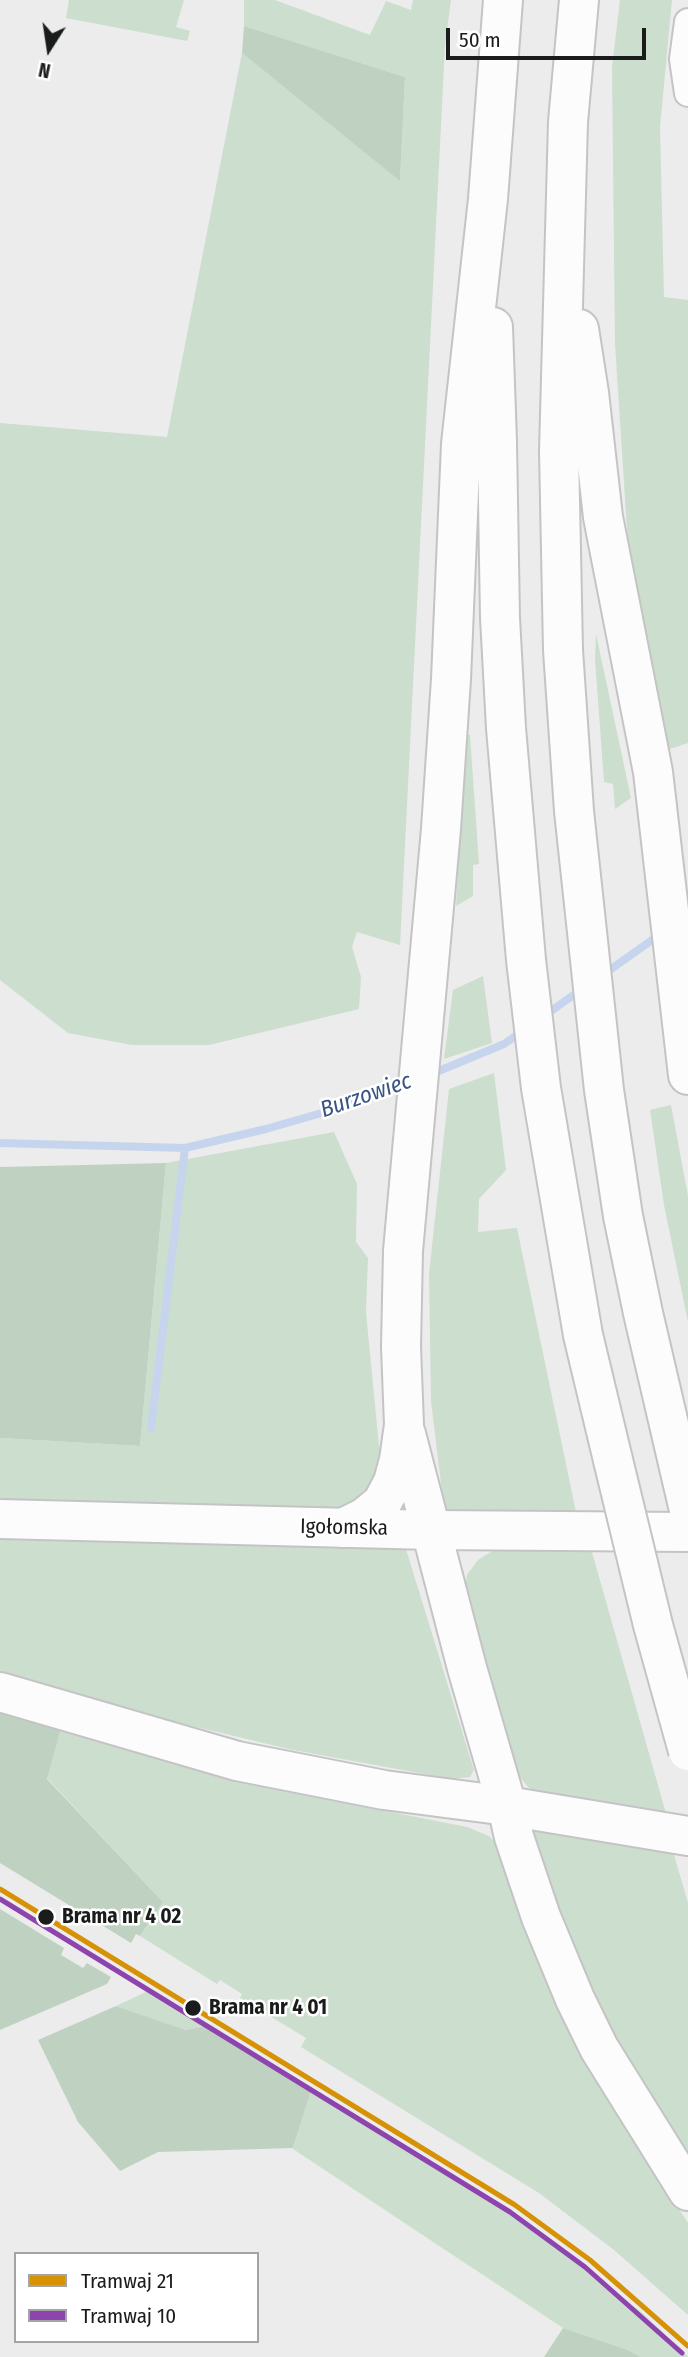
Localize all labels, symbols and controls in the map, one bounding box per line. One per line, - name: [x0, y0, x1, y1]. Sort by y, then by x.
- north arrow: [14, 14, 84, 84]
- scale bar: [450, 14, 650, 58]
- text: 50 m: [459, 27, 501, 53]
- text: N: [37, 58, 52, 82]
- water label: Burzowiec: [317, 1068, 415, 1124]
- street label: Igołomska: [300, 1515, 388, 1541]
- place label: Brama nr 4 02: [62, 1904, 181, 1930]
- marker: Brama nr 4 02: [36, 1907, 56, 1927]
- place label: Brama nr 4 01: [209, 1995, 327, 2021]
- marker: Brama nr 4 01: [183, 1998, 203, 2018]
- legend: [14, 2252, 259, 2343]
- text: Tramwaj 21: [81, 2268, 174, 2294]
- text: Tramwaj 10: [81, 2303, 176, 2329]

